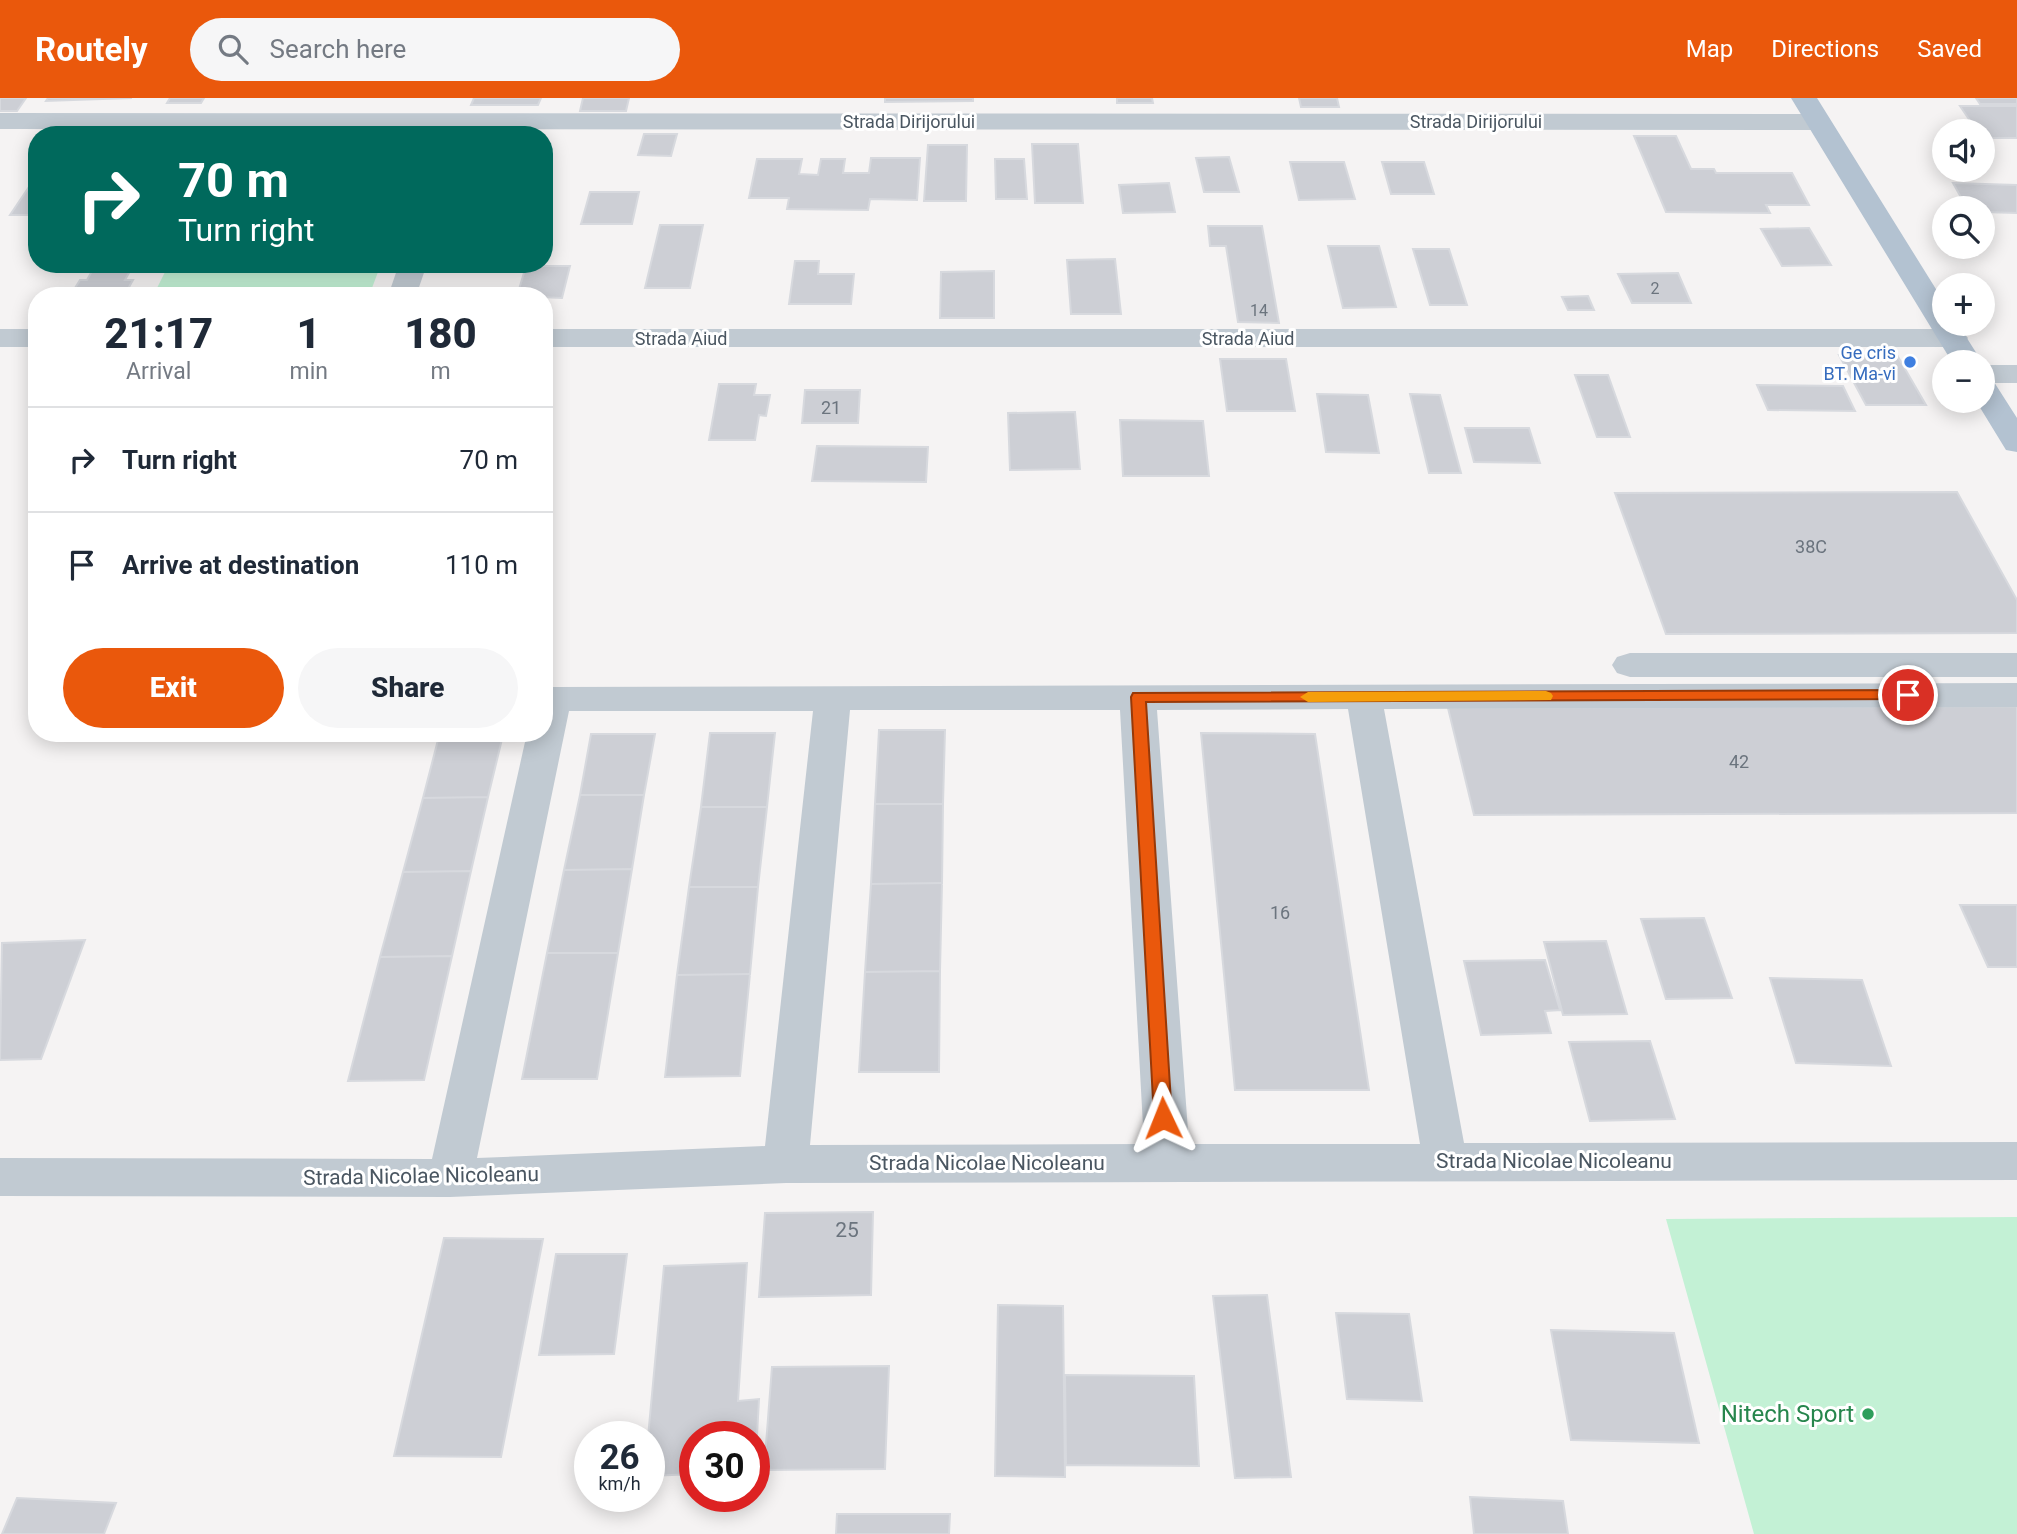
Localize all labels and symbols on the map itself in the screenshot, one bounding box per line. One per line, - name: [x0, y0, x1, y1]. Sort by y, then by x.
- street label: Strada Dirijorului: [843, 111, 975, 132]
- street label: Strada Dirijorului: [1410, 111, 1542, 132]
- house number: 2: [1651, 279, 1660, 298]
- house number: 14: [1250, 301, 1268, 320]
- street label: Strada Aiud: [635, 328, 727, 349]
- street label: Strada Aiud: [1202, 328, 1294, 349]
- place label: Ge cris BT. Ma-vi: [1823, 342, 1896, 384]
- marker: Ge cris BT. Ma-vi: [1902, 354, 1918, 370]
- house number: 21: [821, 397, 841, 418]
- house number: 38C: [1795, 536, 1827, 557]
- pin: [1878, 665, 1938, 725]
- house number: 42: [1729, 751, 1749, 772]
- house number: 16: [1270, 902, 1290, 923]
- position arrow: [1126, 1081, 1200, 1155]
- street label: Strada Nicolae Nicoleanu: [1436, 1149, 1672, 1173]
- street label: Strada Nicolae Nicoleanu: [869, 1151, 1105, 1175]
- street label: Strada Nicolae Nicoleanu: [303, 1162, 539, 1190]
- house number: 25: [835, 1218, 859, 1242]
- place label: Nitech Sport: [1721, 1400, 1854, 1428]
- marker: Nitech Sport: [1860, 1406, 1876, 1422]
- speed limit sign: 30: [679, 1421, 770, 1512]

